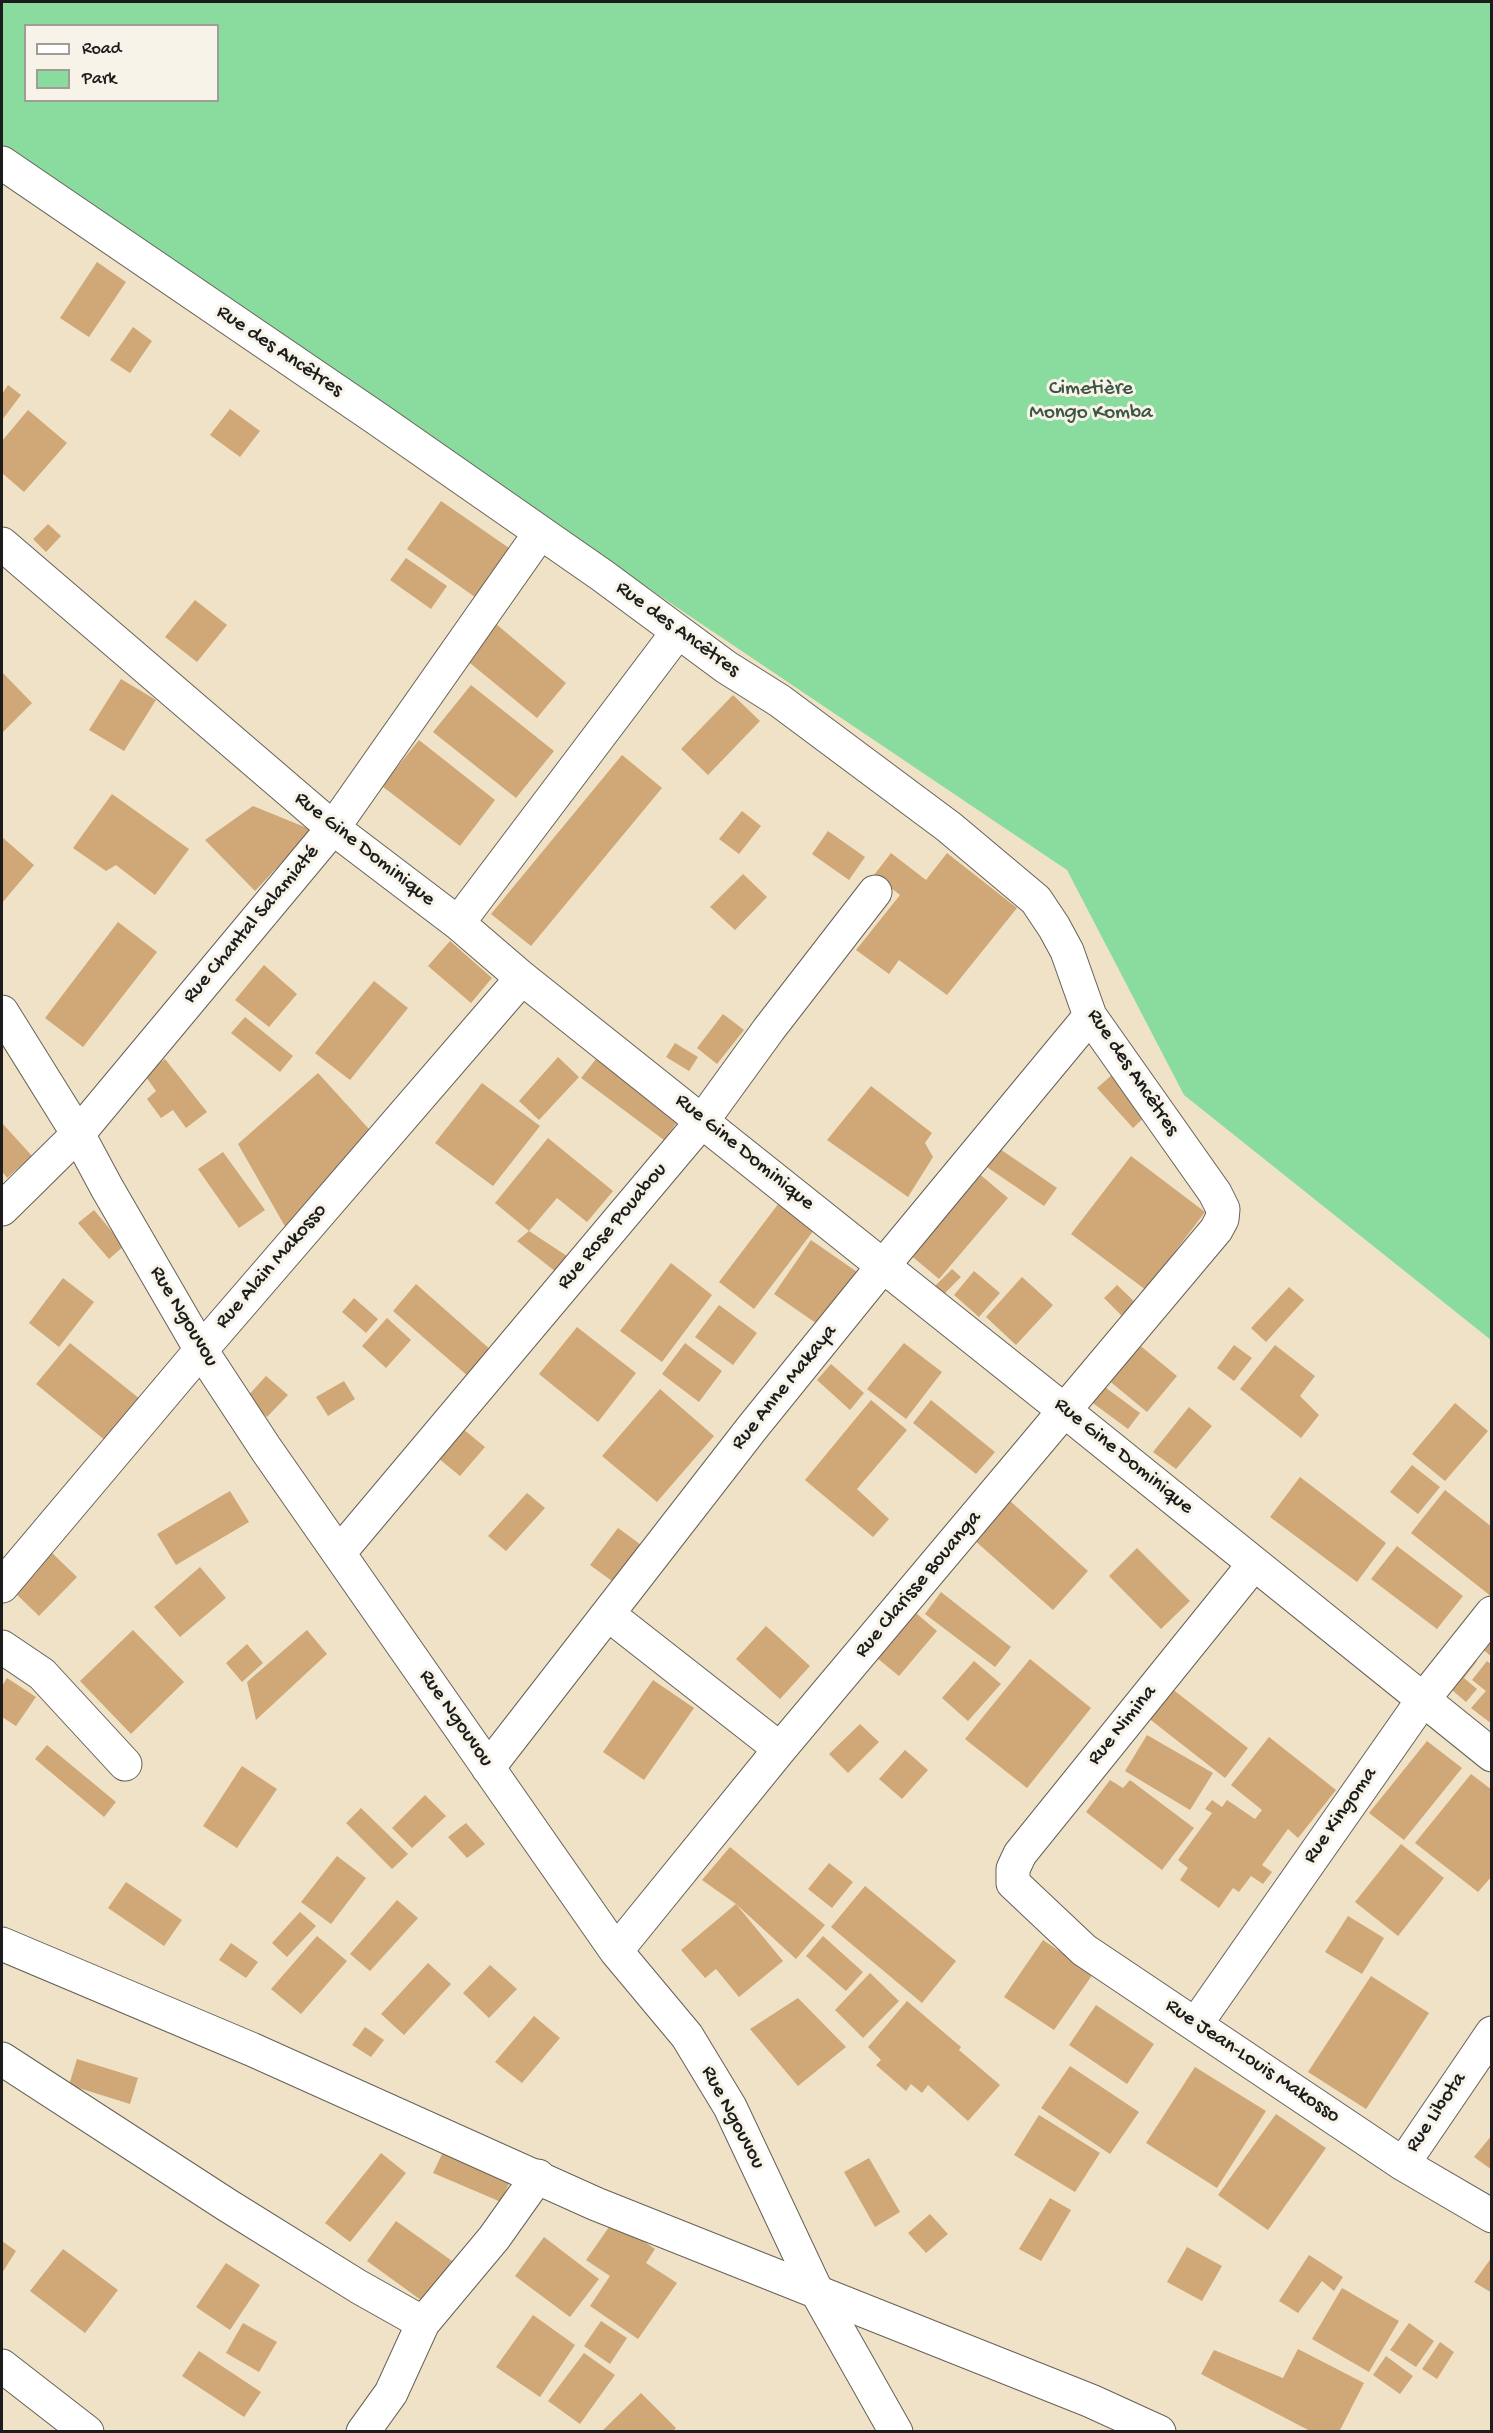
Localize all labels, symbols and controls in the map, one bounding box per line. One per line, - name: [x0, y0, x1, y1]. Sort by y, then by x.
- legend: [24, 24, 219, 102]
- text: Road: [82, 39, 121, 60]
- text: Park: [82, 69, 116, 90]
- street label: Rue des Ancêtres: [211, 300, 347, 404]
- park label: Cimetière Mongo Komba: [1029, 377, 1153, 427]
- street label: Rue des Ancêtres: [610, 576, 744, 684]
- street label: Rue Gine Dominique: [288, 787, 440, 913]
- street label: Rue Chantal Salamiaté: [178, 841, 326, 1009]
- street label: Rue des Ancêtres: [1080, 1005, 1184, 1141]
- street label: Rue Gine Dominique: [669, 1089, 819, 1217]
- street label: Rue Rose Pouabou: [553, 1158, 673, 1296]
- street label: Rue Alain Makosso: [211, 1199, 333, 1335]
- street label: Rue Ngouvou: [143, 1262, 223, 1372]
- street label: Rue Anne Makaya: [727, 1320, 843, 1456]
- street label: Rue Gine Dominique: [1048, 1393, 1198, 1521]
- street label: Rue Clarisse Bouanga: [850, 1506, 988, 1664]
- street label: Rue Ngouvou: [412, 1665, 498, 1773]
- street label: Rue Nimina: [1083, 1681, 1163, 1771]
- street label: Rue Kingoma: [1299, 1763, 1383, 1869]
- street label: Rue Jean-Louis Makosso: [1160, 1994, 1344, 2130]
- street label: Rue Ngouvou: [694, 2062, 770, 2174]
- street label: Rue Libota: [1401, 2068, 1473, 2158]

